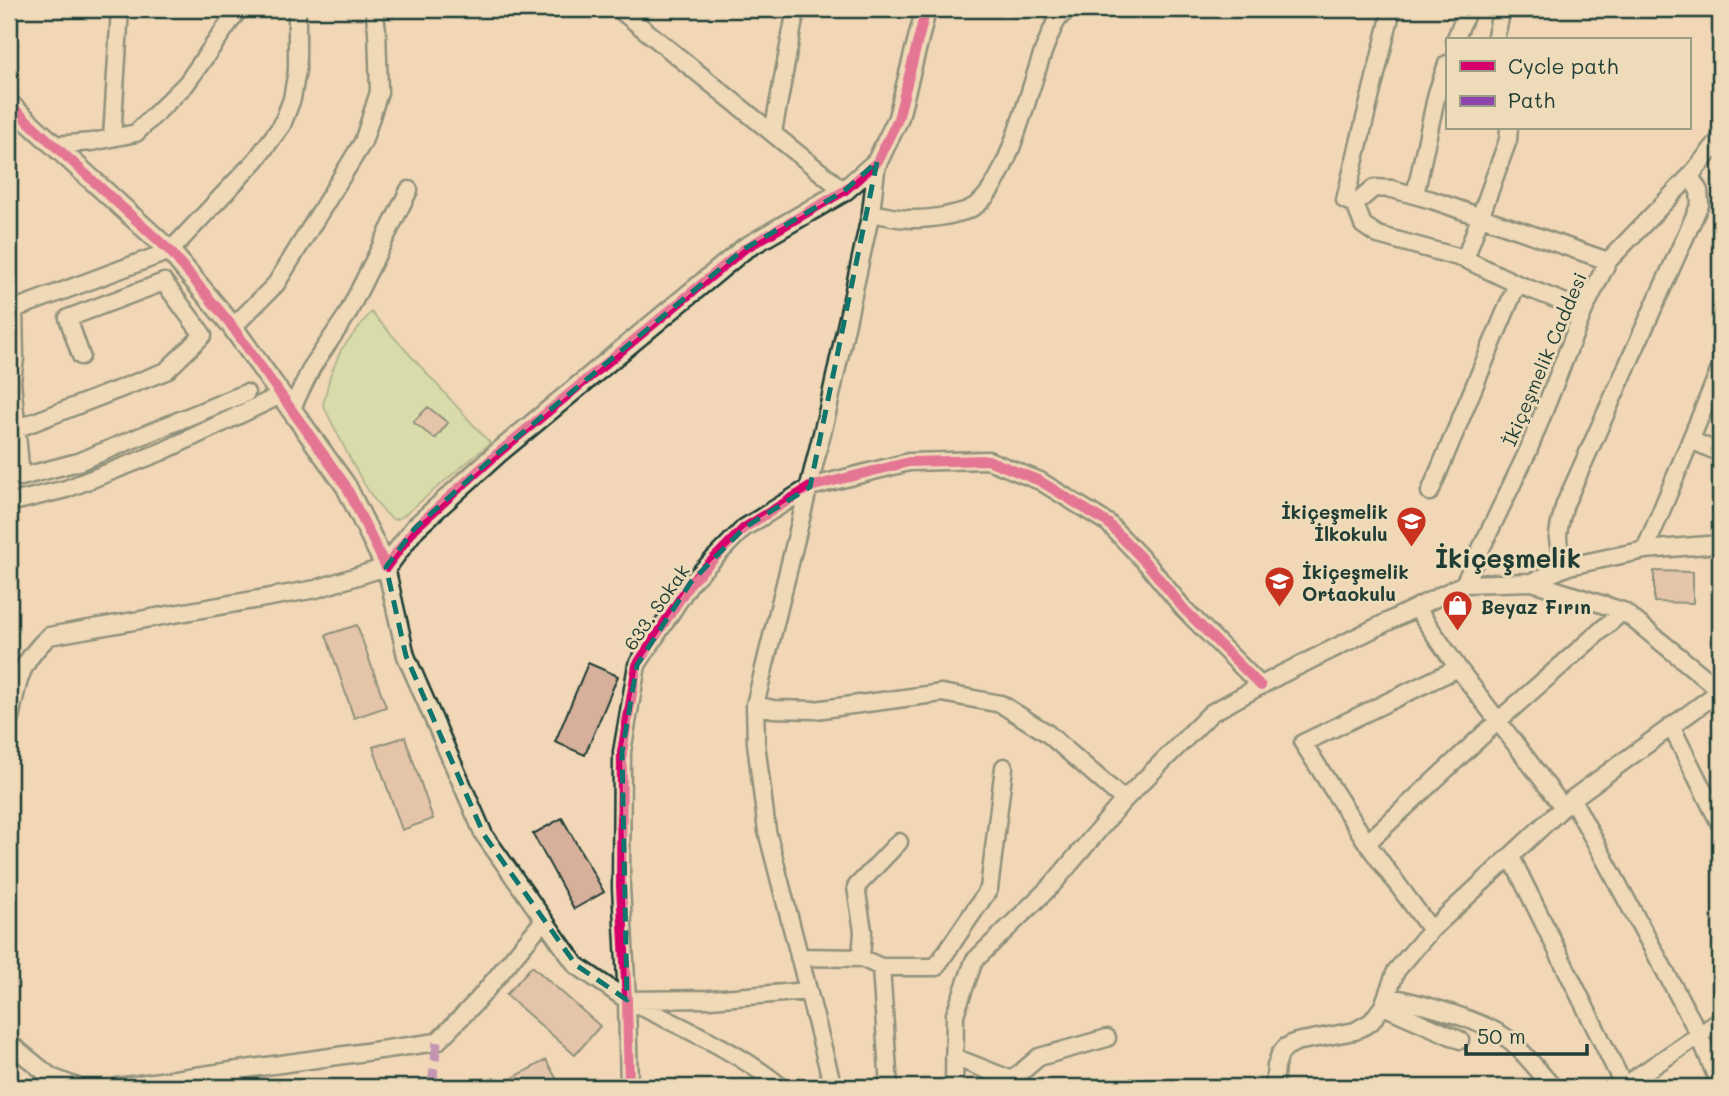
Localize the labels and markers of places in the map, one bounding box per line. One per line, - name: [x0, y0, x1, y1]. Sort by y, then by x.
- place label: İkiçeşmelik İlkokulu: [1281, 499, 1388, 546]
- school or university icon: İkiçeşmelik İlkokulu: [1394, 505, 1428, 549]
- place label: İkiçeşmelik Ortaokulu: [1302, 559, 1409, 606]
- school or university icon: İkiçeşmelik Ortaokulu: [1262, 565, 1296, 609]
- shop icon: Beyaz Fırın: [1441, 589, 1475, 633]
- place label: Beyaz Fırın: [1481, 594, 1591, 619]

